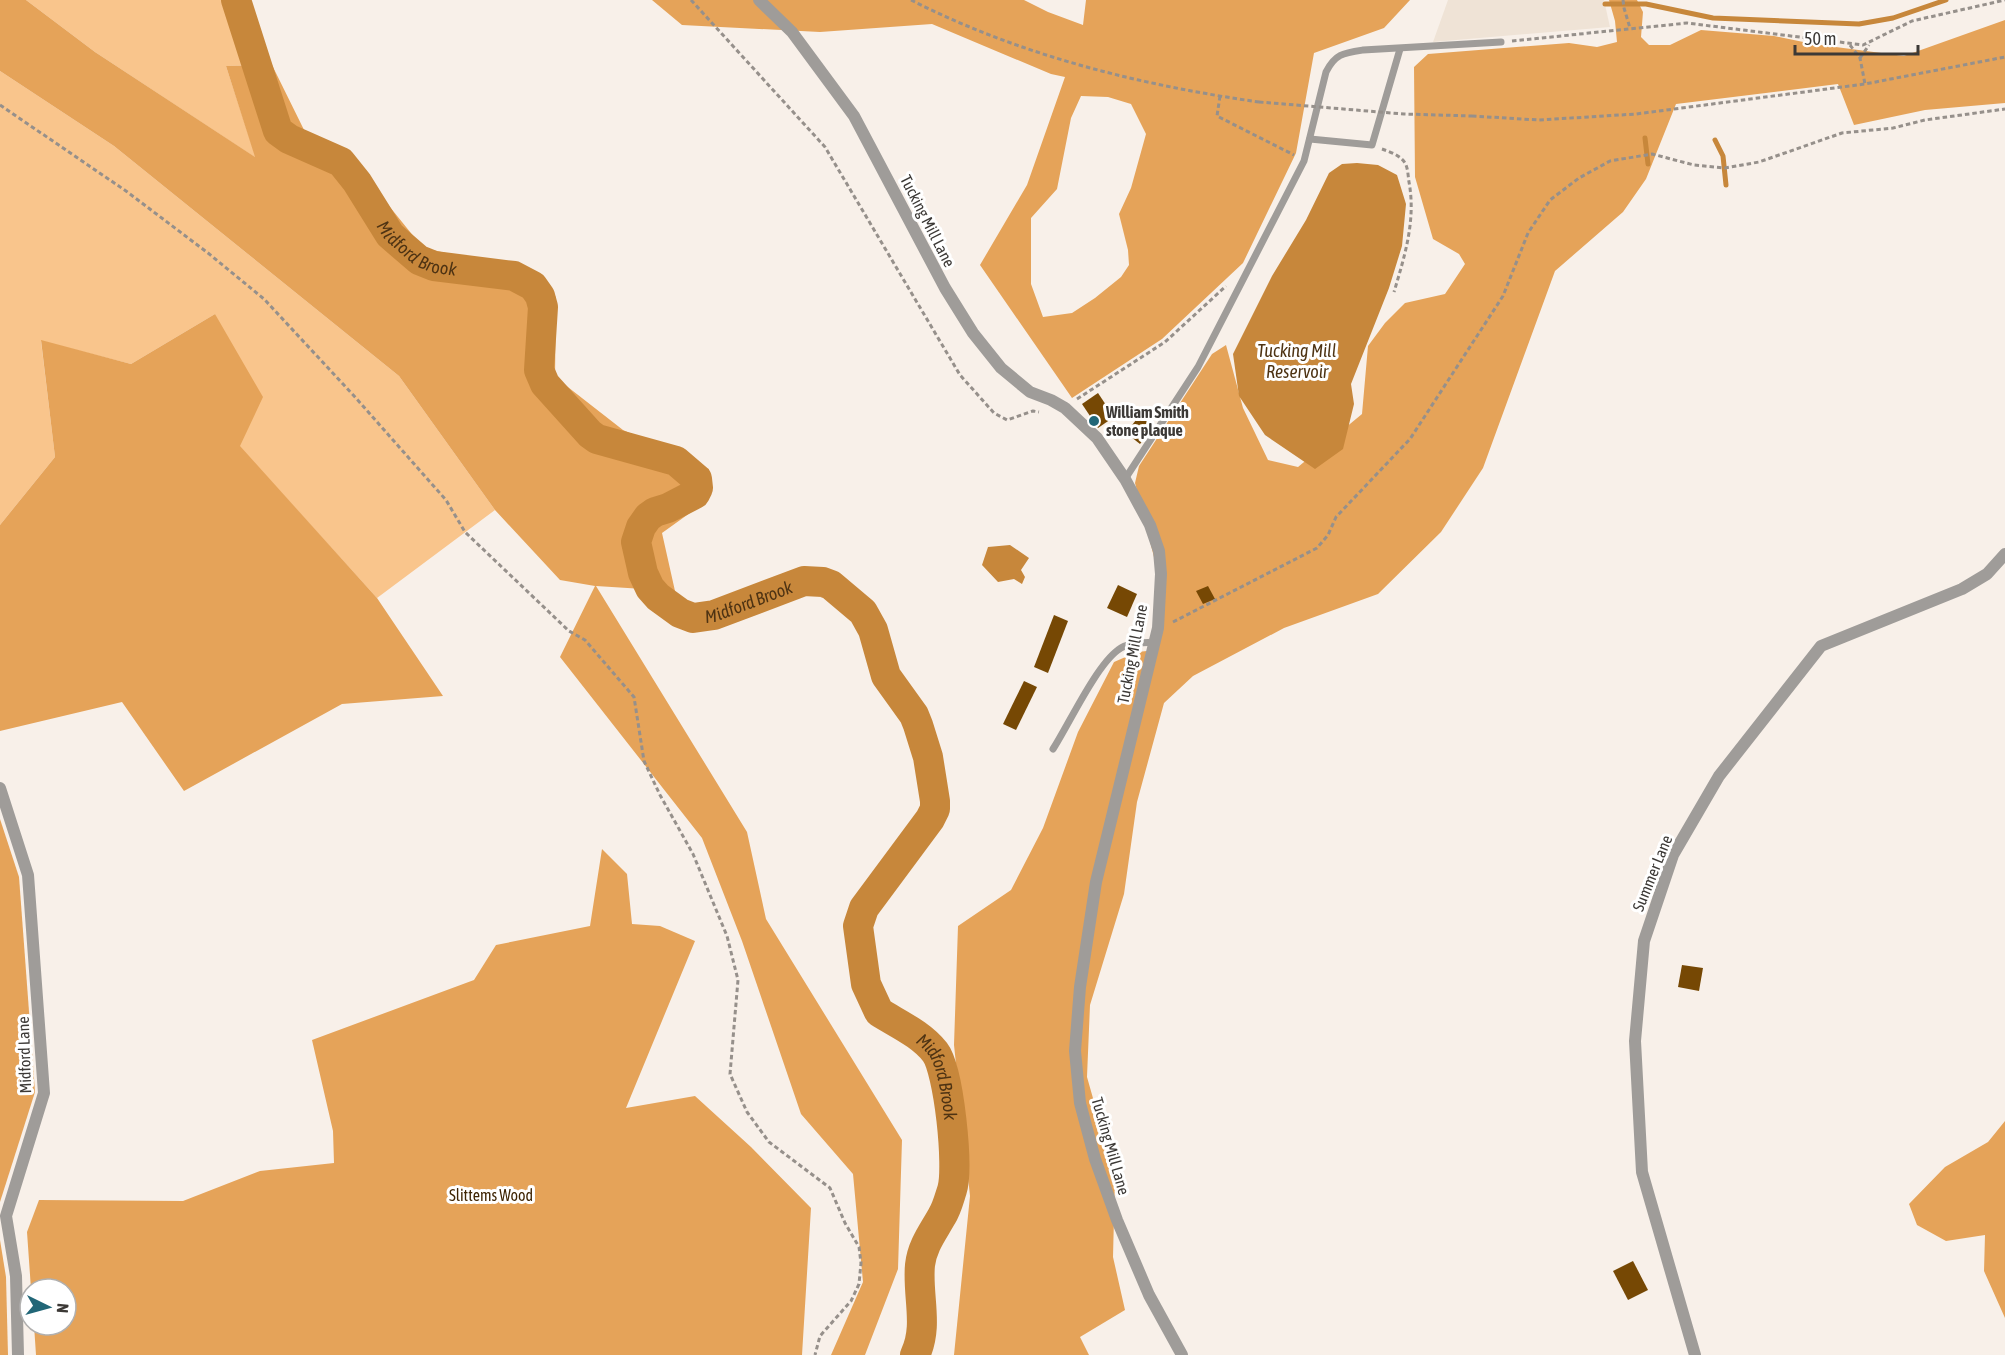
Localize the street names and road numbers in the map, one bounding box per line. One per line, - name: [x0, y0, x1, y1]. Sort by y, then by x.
- street label: Tucking Mill Lane: [896, 172, 959, 270]
- street label: Tucking Mill Lane: [1114, 603, 1151, 705]
- street label: Summer Lane: [1629, 832, 1675, 914]
- street label: Midford Lane: [14, 1016, 34, 1094]
- street label: Tucking Mill Lane: [1088, 1095, 1134, 1197]

